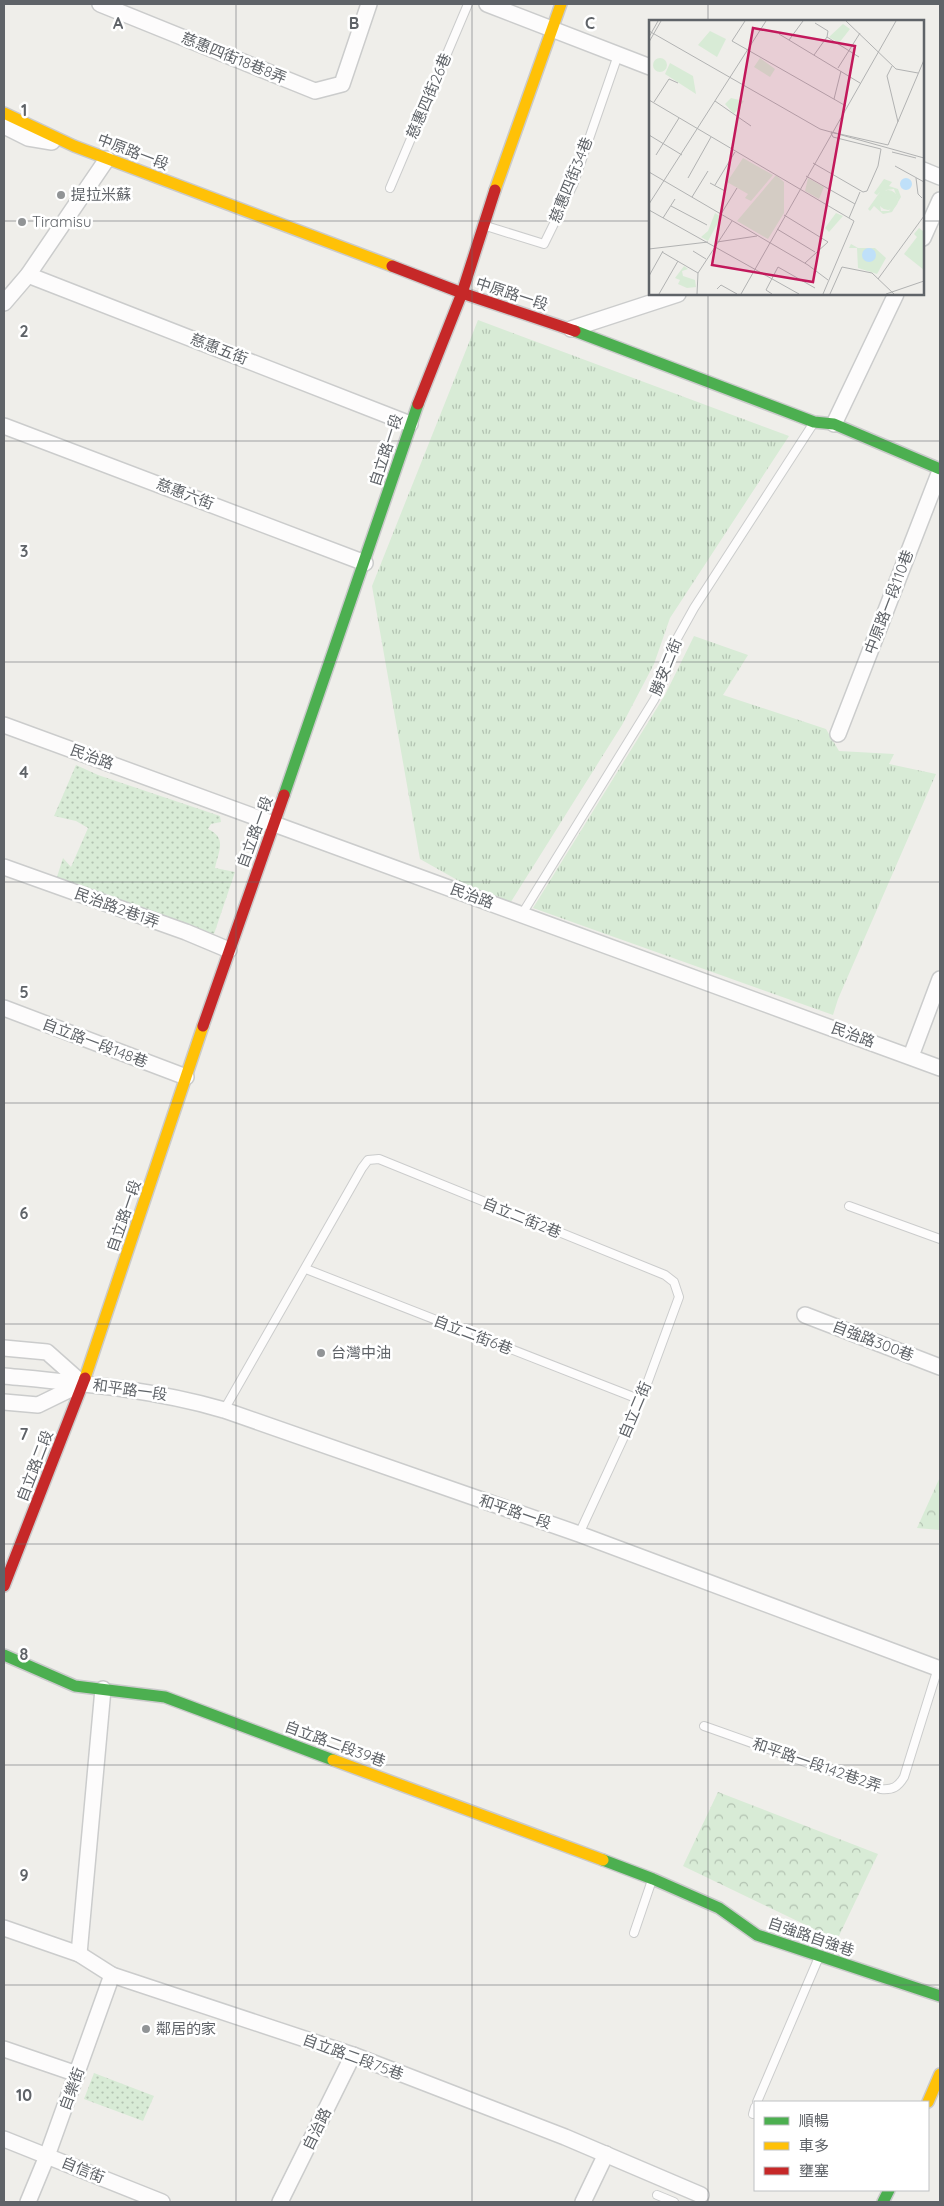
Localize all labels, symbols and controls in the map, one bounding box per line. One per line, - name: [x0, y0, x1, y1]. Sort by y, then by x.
- text: A: [113, 13, 124, 33]
- text: B: [349, 13, 359, 33]
- text: C: [585, 13, 595, 33]
- inset map: [649, 20, 924, 295]
- street label: 慈惠四街18巷8弄: [179, 28, 290, 87]
- street label: 慈惠四街26巷: [402, 50, 455, 142]
- text: 1: [21, 100, 27, 120]
- street label: 中原路一段: [95, 129, 172, 174]
- street label: 慈惠四街34巷: [545, 134, 596, 225]
- place label: 提拉米蘇: [71, 185, 131, 204]
- marker: 提拉米蘇: [55, 189, 67, 201]
- place label: Tiramisu: [32, 212, 91, 231]
- marker: Tiramisu: [16, 216, 28, 228]
- street label: 中原路一段: [474, 273, 551, 314]
- text: 2: [19, 321, 29, 341]
- street label: 慈惠五街: [188, 329, 251, 368]
- street label: 自立路一段: [365, 411, 406, 488]
- street label: 慈惠六街: [154, 474, 217, 513]
- text: 3: [20, 541, 28, 561]
- street label: 中原路一段110巷: [860, 547, 917, 657]
- street label: 勝安二街: [645, 635, 686, 698]
- street label: 民治路: [68, 740, 117, 773]
- text: 4: [19, 762, 29, 782]
- street label: 自立路一段: [233, 793, 276, 870]
- street label: 民治路: [448, 879, 497, 912]
- street label: 民治路2巷1弄: [72, 883, 162, 932]
- text: 5: [19, 982, 29, 1002]
- street label: 自立路一段148巷: [40, 1014, 151, 1071]
- street label: 民治路: [829, 1018, 878, 1051]
- street label: 自立路一段: [102, 1177, 145, 1254]
- street label: 自立二街2巷: [480, 1193, 564, 1242]
- text: 6: [20, 1203, 29, 1223]
- street label: 自立二街6巷: [431, 1311, 515, 1358]
- street label: 自強路300巷: [830, 1316, 917, 1365]
- place label: 台灣中油: [331, 1343, 391, 1362]
- marker: 台灣中油: [315, 1347, 327, 1359]
- street label: 和平路一段: [92, 1375, 169, 1404]
- street label: 自立二街: [614, 1378, 655, 1441]
- text: 7: [20, 1424, 29, 1444]
- street label: 自立路二段: [12, 1427, 57, 1504]
- street label: 和平路一段: [477, 1490, 554, 1533]
- text: 8: [20, 1644, 29, 1664]
- street label: 自立路二段39巷: [282, 1716, 388, 1771]
- street label: 和平路一段142巷2弄: [750, 1734, 884, 1795]
- text: 9: [19, 1865, 29, 1885]
- street label: 自強路自強巷: [766, 1913, 857, 1960]
- place label: 鄰居的家: [156, 2019, 216, 2038]
- marker: 鄰居的家: [140, 2023, 152, 2035]
- street label: 自立路二段75巷: [300, 2029, 406, 2084]
- street label: 自樂街: [55, 2064, 88, 2113]
- text: 10: [16, 2085, 32, 2105]
- legend: [754, 2101, 929, 2191]
- street label: 自治路: [298, 2104, 335, 2153]
- text: 順暢: [799, 2111, 829, 2130]
- text: 車多: [799, 2136, 829, 2155]
- street label: 自信街: [59, 2152, 108, 2187]
- text: 壅塞: [799, 2161, 829, 2180]

